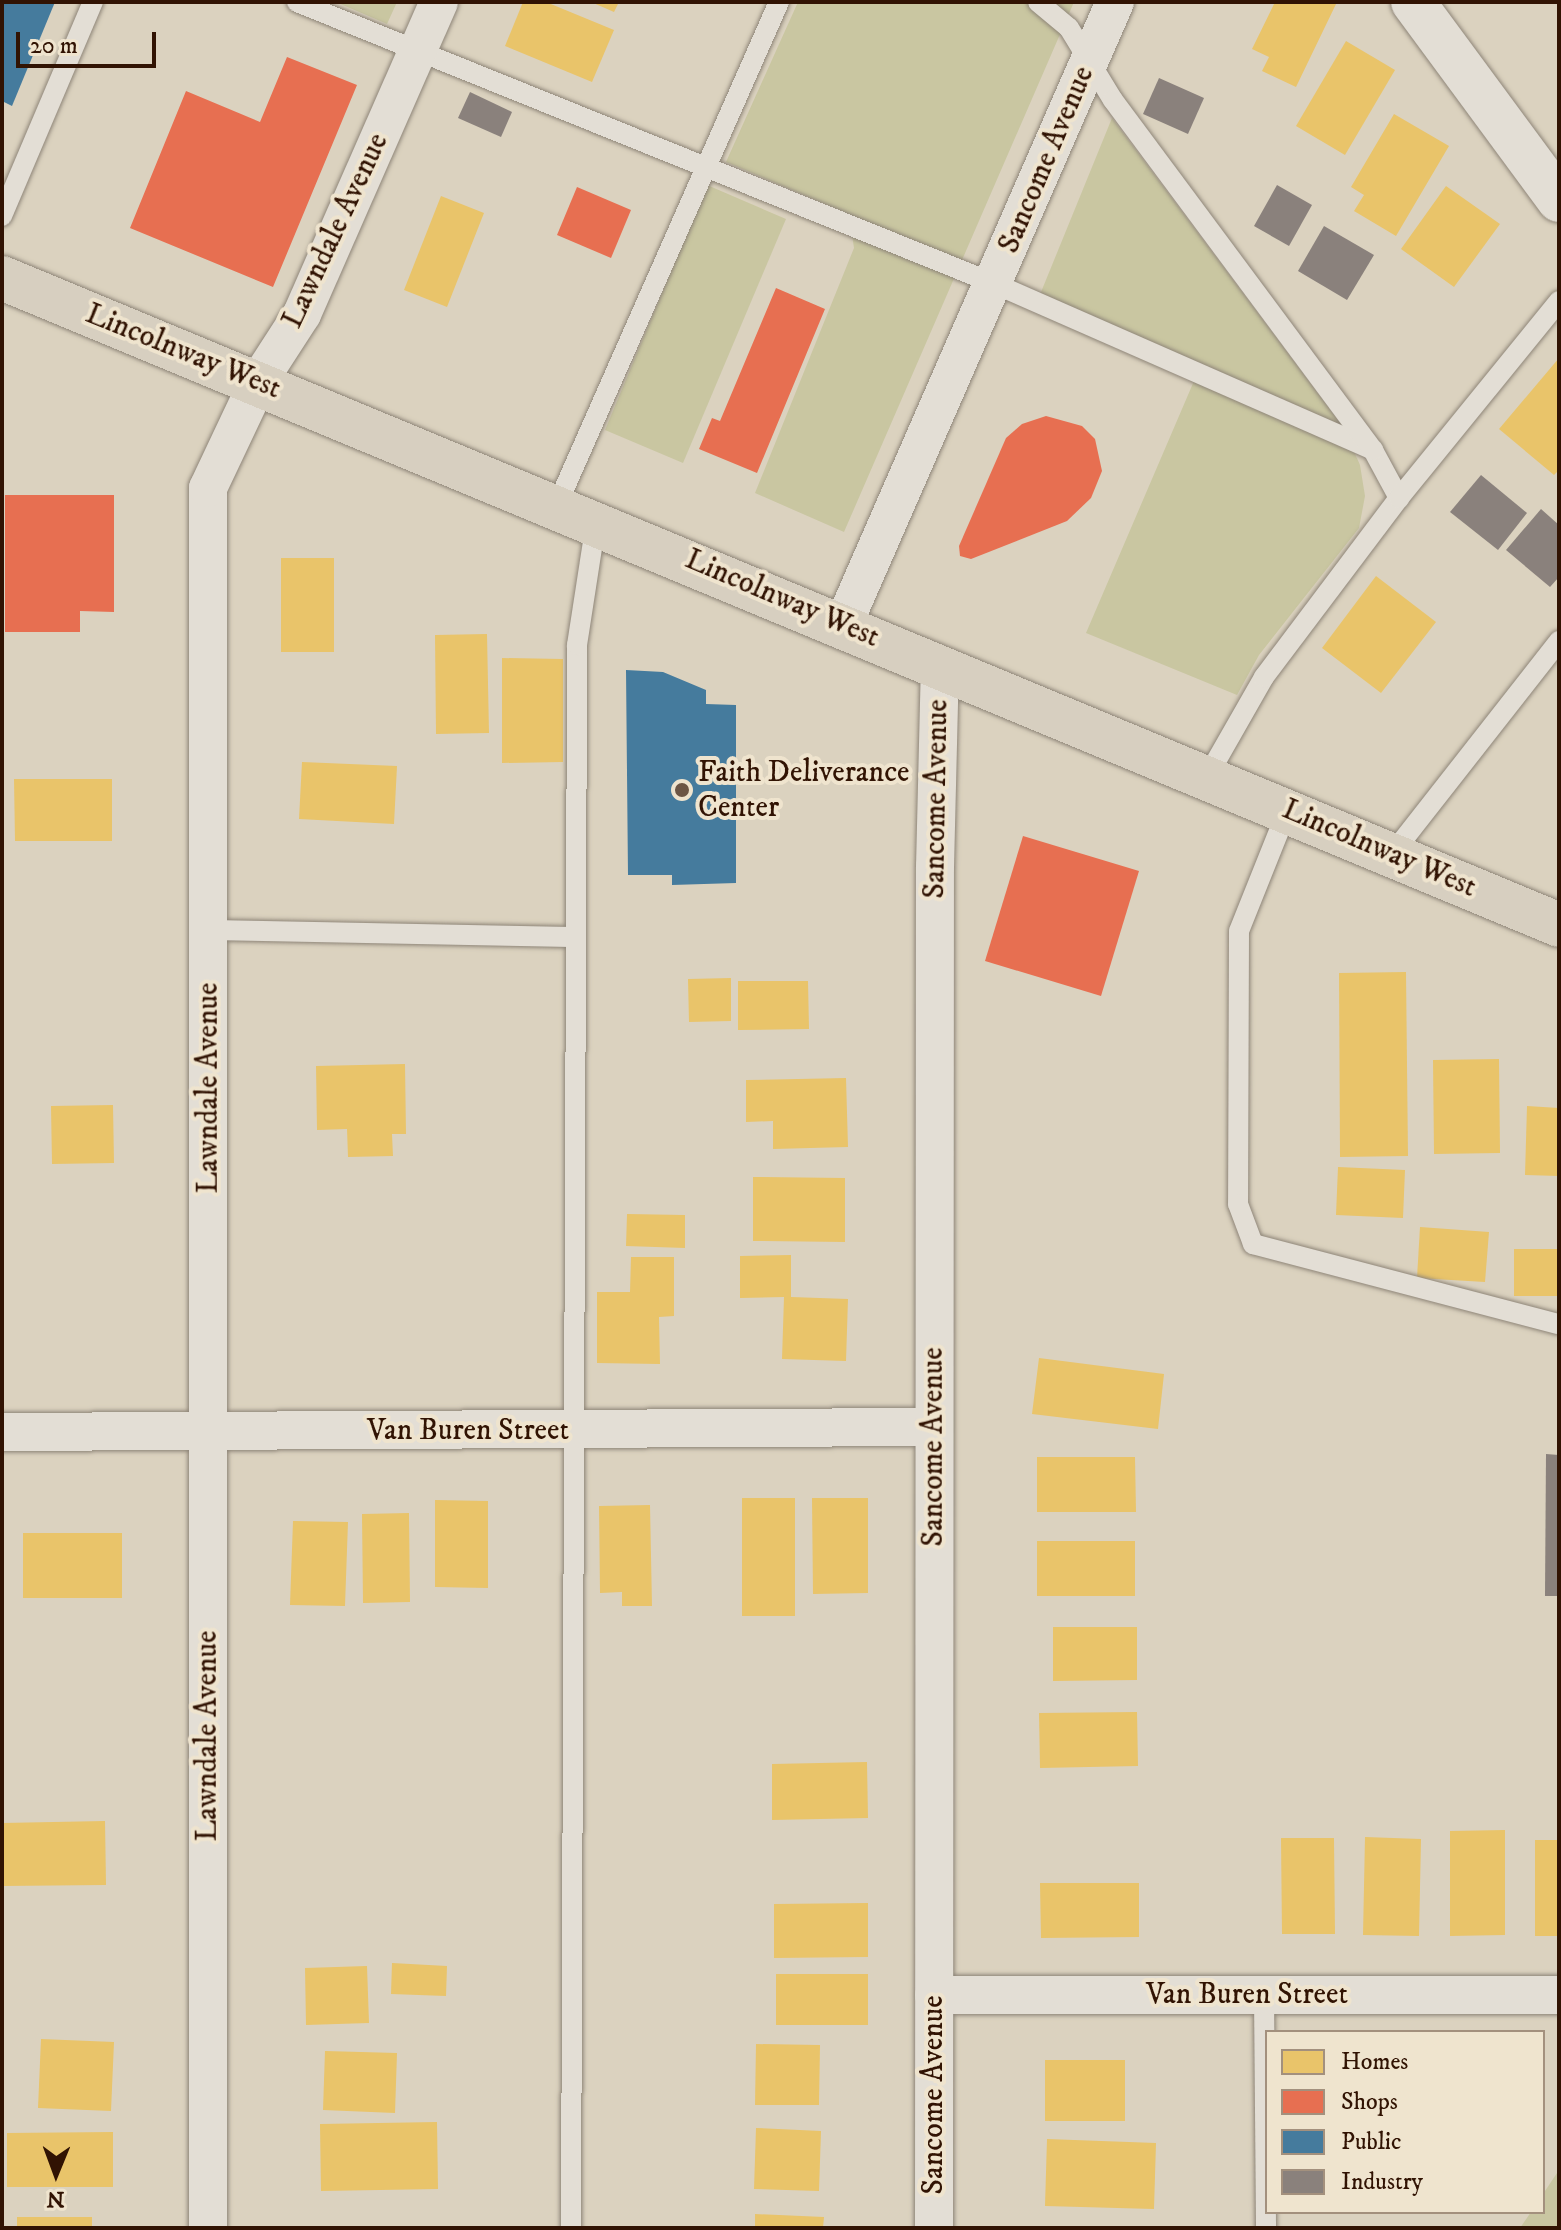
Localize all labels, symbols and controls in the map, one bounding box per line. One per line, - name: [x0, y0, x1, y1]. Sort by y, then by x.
- scale bar: [20, 16, 160, 66]
- text: 20 m: [30, 31, 78, 61]
- street label: Sancome Avenue: [991, 61, 1103, 259]
- street label: Lawndale Avenue: [275, 128, 397, 334]
- street label: Lincolnway West: [80, 296, 286, 408]
- street label: Lincolnway West: [680, 542, 884, 656]
- street label: Sancome Avenue: [917, 699, 957, 899]
- place label: Faith Deliverance Center: [698, 755, 910, 826]
- marker: Faith Deliverance Center: [673, 781, 691, 799]
- street label: Lincolnway West: [1277, 792, 1481, 906]
- street label: Lawndale Avenue: [191, 983, 227, 1193]
- street label: Sancome Avenue: [916, 1347, 952, 1547]
- street label: Van Buren Street: [367, 1413, 569, 1449]
- street label: Lawndale Avenue: [190, 1631, 226, 1841]
- street label: Van Buren Street: [1146, 1977, 1348, 2013]
- street label: Sancome Avenue: [916, 1995, 952, 2195]
- legend: [1265, 2030, 1545, 2214]
- text: Homes: [1341, 2047, 1408, 2077]
- text: Shops: [1341, 2087, 1398, 2117]
- text: Public: [1341, 2127, 1401, 2157]
- north arrow: [16, 2134, 96, 2214]
- text: Industry: [1341, 2167, 1423, 2197]
- text: N: [46, 2185, 65, 2212]

